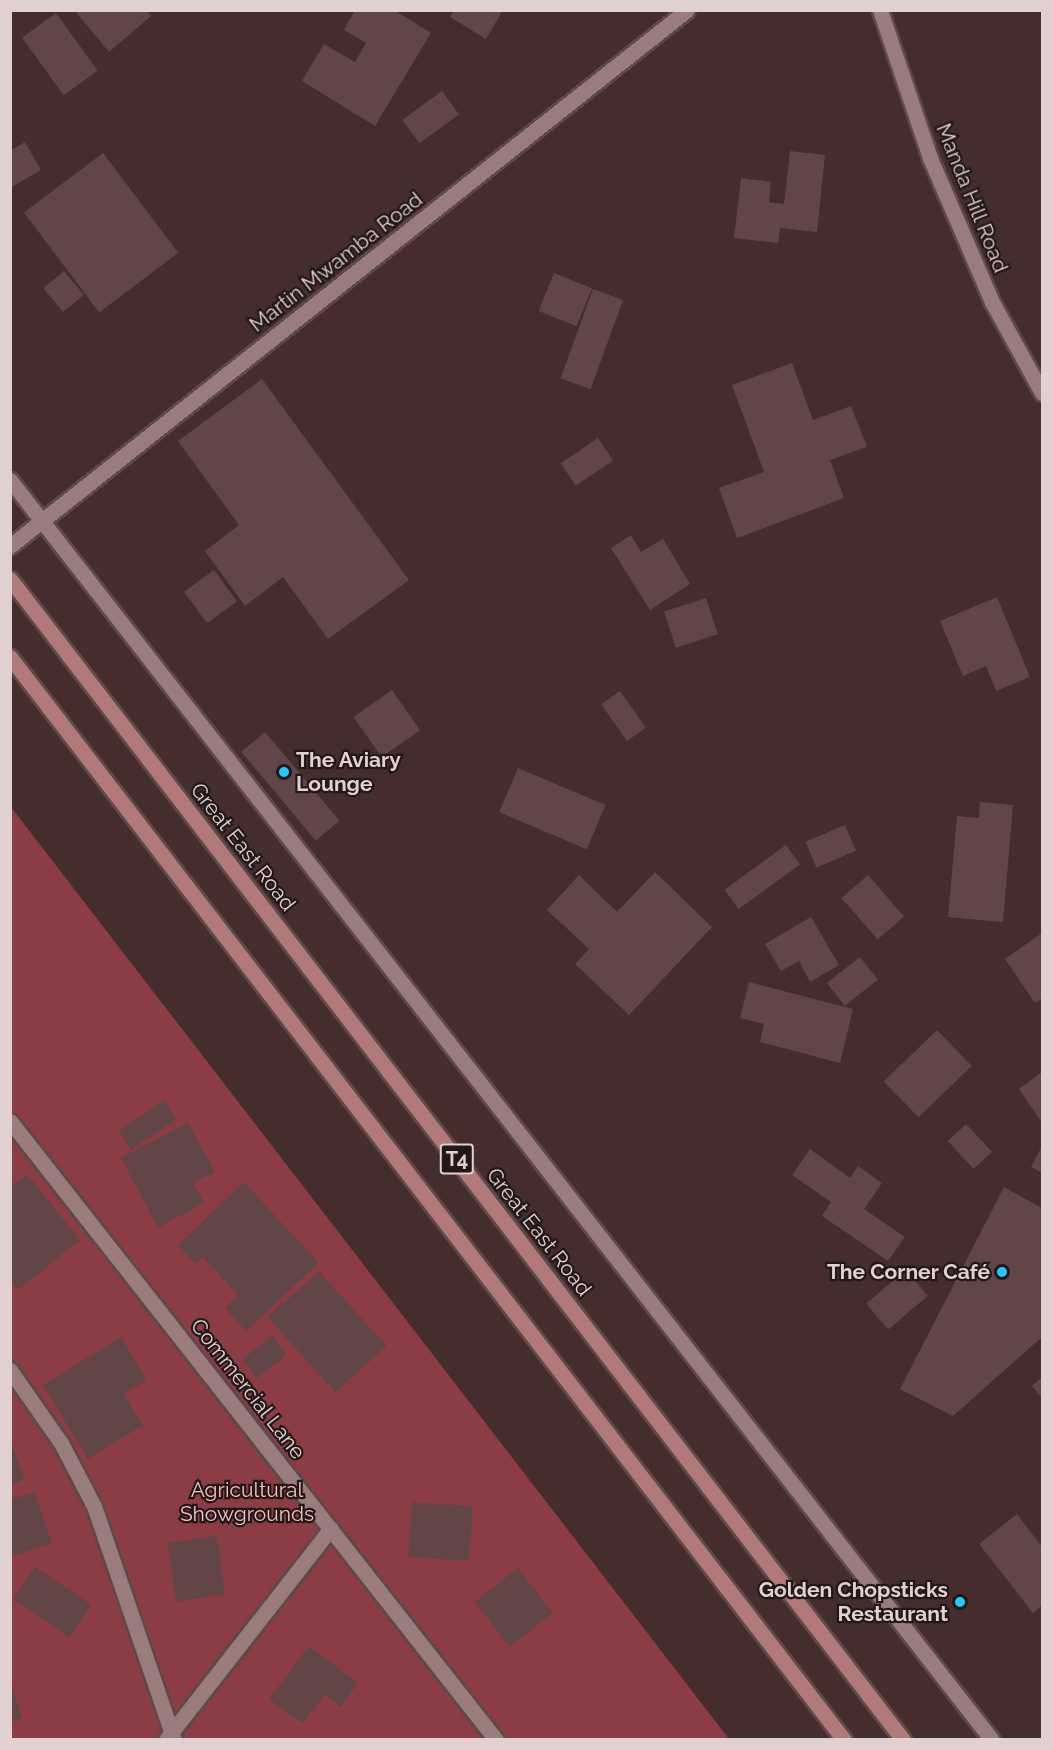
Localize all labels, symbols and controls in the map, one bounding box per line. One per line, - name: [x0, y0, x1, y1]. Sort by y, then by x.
- street label: Manda Hill Road: [931, 120, 1013, 276]
- street label: Martin Mwamba Road: [245, 187, 427, 337]
- place label: The Aviary Lounge: [296, 747, 401, 797]
- marker: The Aviary Lounge: [277, 765, 291, 779]
- street label: Great East Road: [185, 778, 301, 916]
- road number: T4: [439, 1142, 475, 1176]
- street label: Great East Road: [481, 1163, 597, 1301]
- place label: The Corner Café: [826, 1259, 990, 1285]
- marker: The Corner Café: [995, 1265, 1009, 1279]
- street label: Commercial Lane: [185, 1314, 311, 1464]
- park label: Agricultural Showgrounds: [180, 1477, 314, 1527]
- place label: Golden Chopsticks Restaurant: [759, 1577, 948, 1627]
- marker: Golden Chopsticks Restaurant: [953, 1595, 967, 1609]

